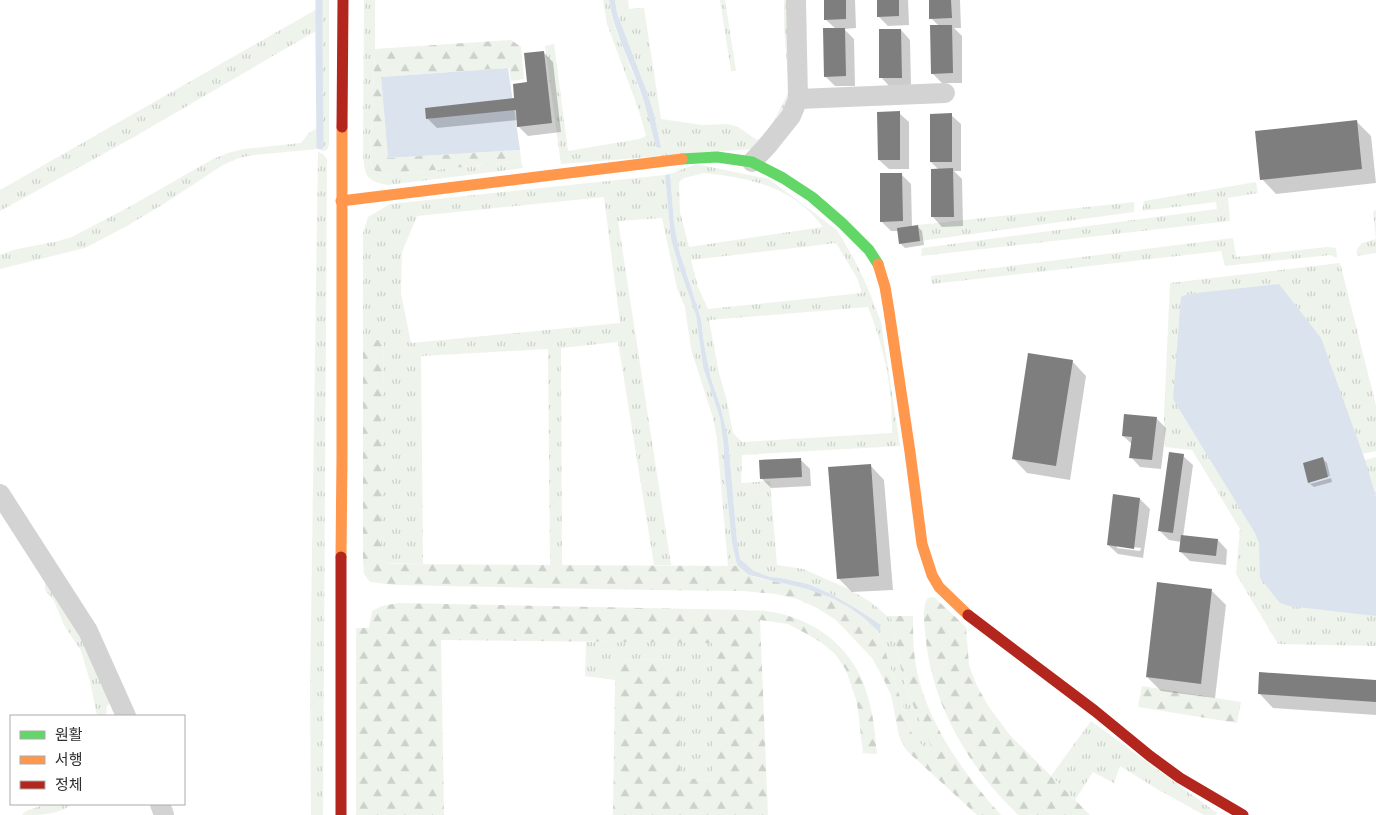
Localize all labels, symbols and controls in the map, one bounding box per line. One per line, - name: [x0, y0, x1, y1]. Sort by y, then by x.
- legend: [10, 715, 185, 805]
- text: 원활: [55, 726, 83, 744]
- text: 서행: [55, 751, 83, 769]
- text: 정체: [55, 776, 83, 794]

